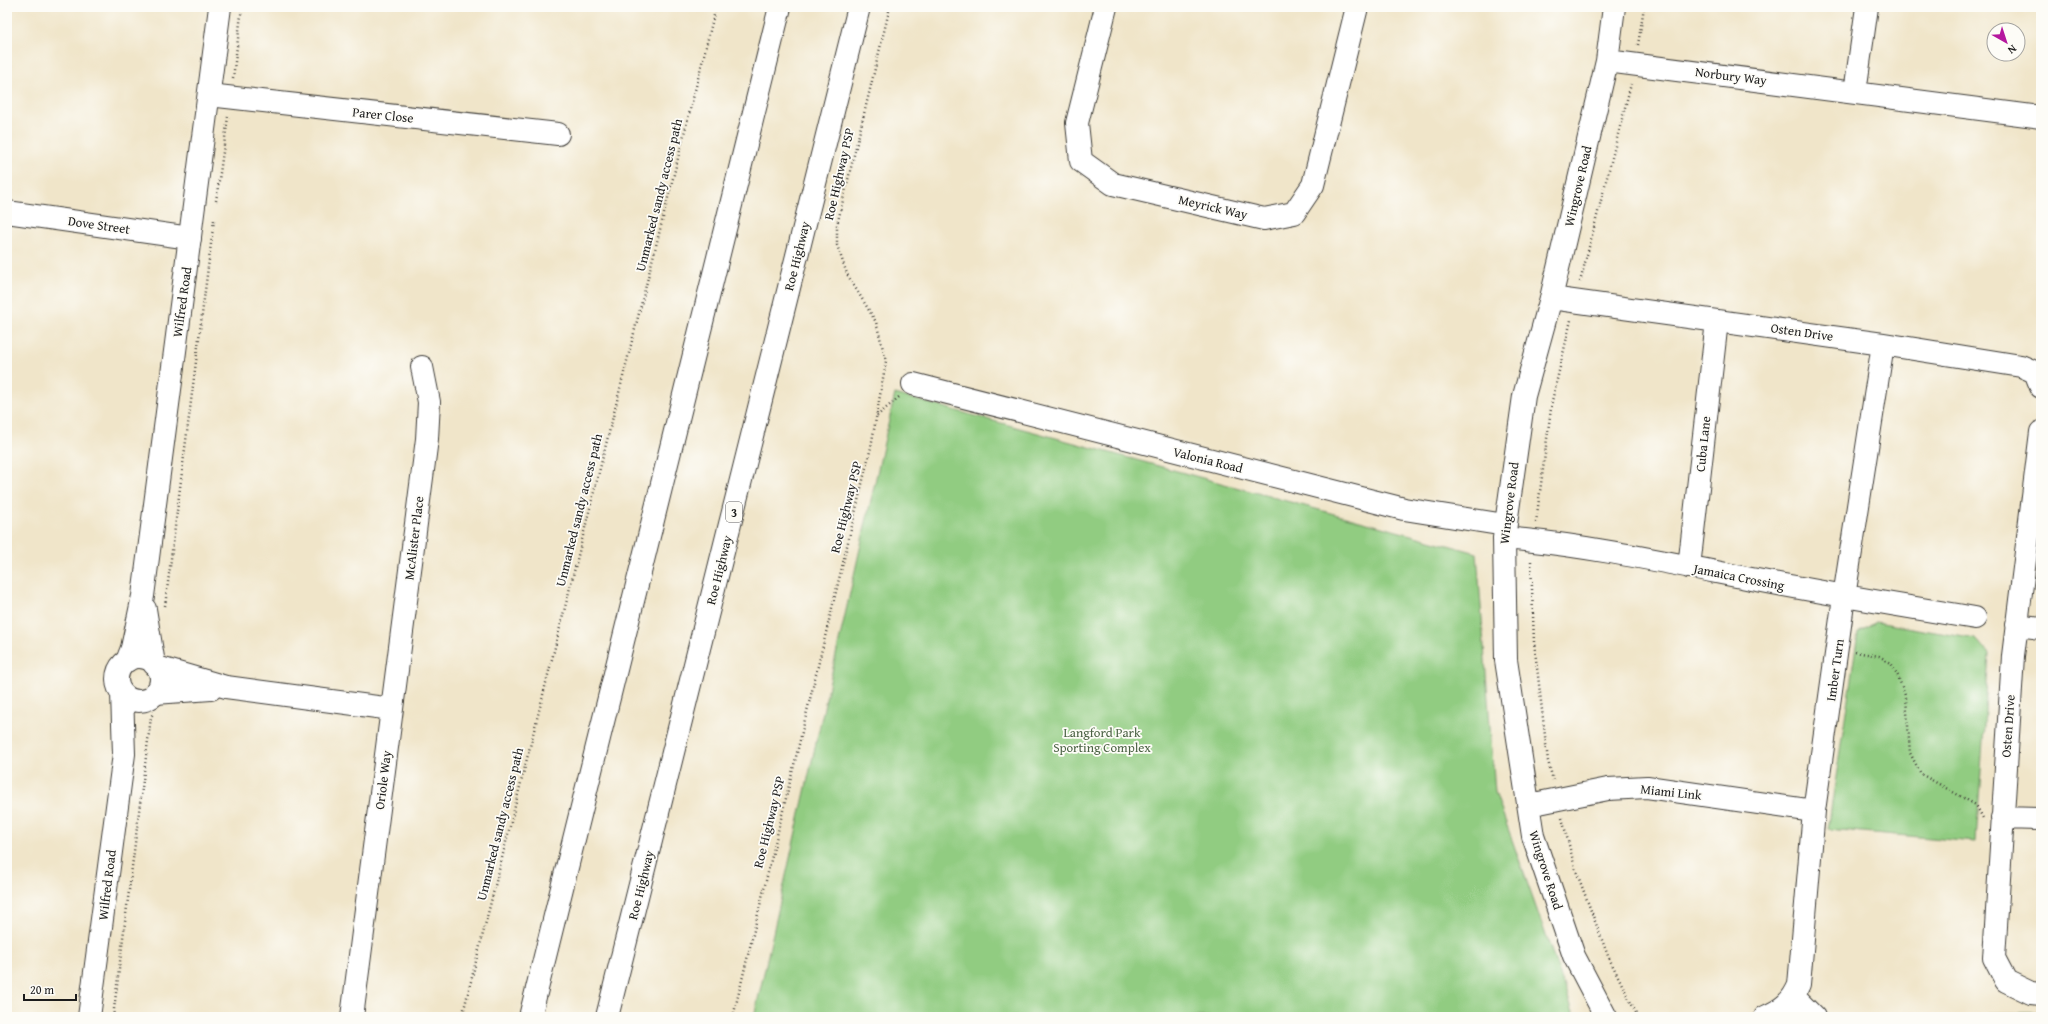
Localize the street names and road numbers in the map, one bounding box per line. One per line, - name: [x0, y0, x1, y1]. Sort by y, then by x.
- street label: Norbury Way: [1694, 62, 1768, 90]
- street label: Parer Close: [352, 102, 414, 128]
- street label: Unmarked sandy access path: [631, 116, 687, 274]
- street label: Roe Highway PSP: [819, 126, 859, 222]
- street label: Wingrove Road: [1559, 144, 1597, 228]
- street label: Meyrick Way: [1177, 190, 1250, 224]
- street label: Dove Street: [67, 211, 132, 239]
- street label: Roe Highway: [779, 219, 815, 293]
- street label: Wilfred Road: [168, 266, 196, 338]
- street label: Osten Drive: [1769, 318, 1835, 346]
- street label: Cuba Lane: [1691, 415, 1715, 473]
- street label: Unmarked sandy access path: [551, 431, 607, 589]
- street label: Valonia Road: [1171, 442, 1245, 478]
- street label: Roe Highway PSP: [825, 459, 867, 555]
- street label: Wingrove Road: [1495, 461, 1523, 545]
- street label: McAlister Place: [399, 495, 429, 581]
- road number: 3: [726, 502, 742, 522]
- street label: Roe Highway: [701, 533, 737, 607]
- street label: Jamaica Crossing: [1690, 559, 1786, 595]
- street label: Imber Turn: [1821, 637, 1849, 702]
- street label: Osten Drive: [1996, 694, 2020, 758]
- street label: Unmarked sandy access path: [472, 745, 528, 903]
- street label: Oriole Way: [370, 749, 396, 811]
- street label: Roe Highway PSP: [748, 774, 790, 870]
- street label: Miami Link: [1639, 779, 1703, 805]
- street label: Wingrove Road: [1524, 828, 1568, 912]
- street label: Roe Highway: [623, 848, 659, 922]
- street label: Wilfred Road: [93, 849, 121, 921]

